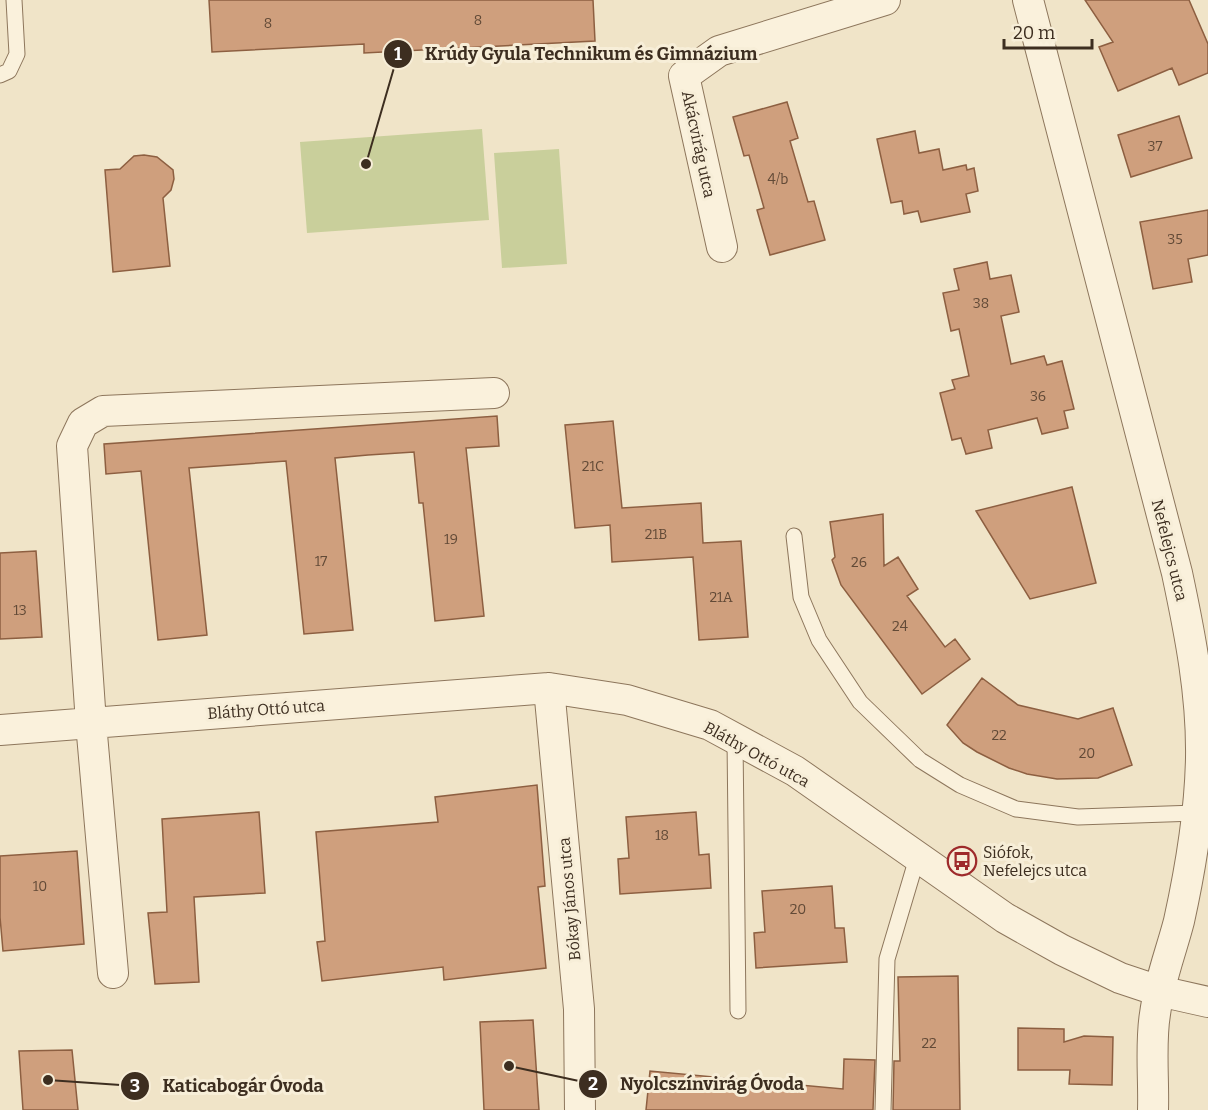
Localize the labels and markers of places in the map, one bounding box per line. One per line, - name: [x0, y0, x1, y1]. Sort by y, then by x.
- callout: Krúdy Gyula Technikum és Gimnázium: [383, 36, 770, 72]
- place label: Siófok, Nefelejcs utca: [983, 843, 1087, 880]
- bus stop icon: Siófok, Nefelejcs utca: [946, 845, 978, 877]
- callout: Nyolcszínvirág Óvoda: [578, 1066, 816, 1102]
- callout: Katicabogár Óvoda: [120, 1068, 335, 1104]

